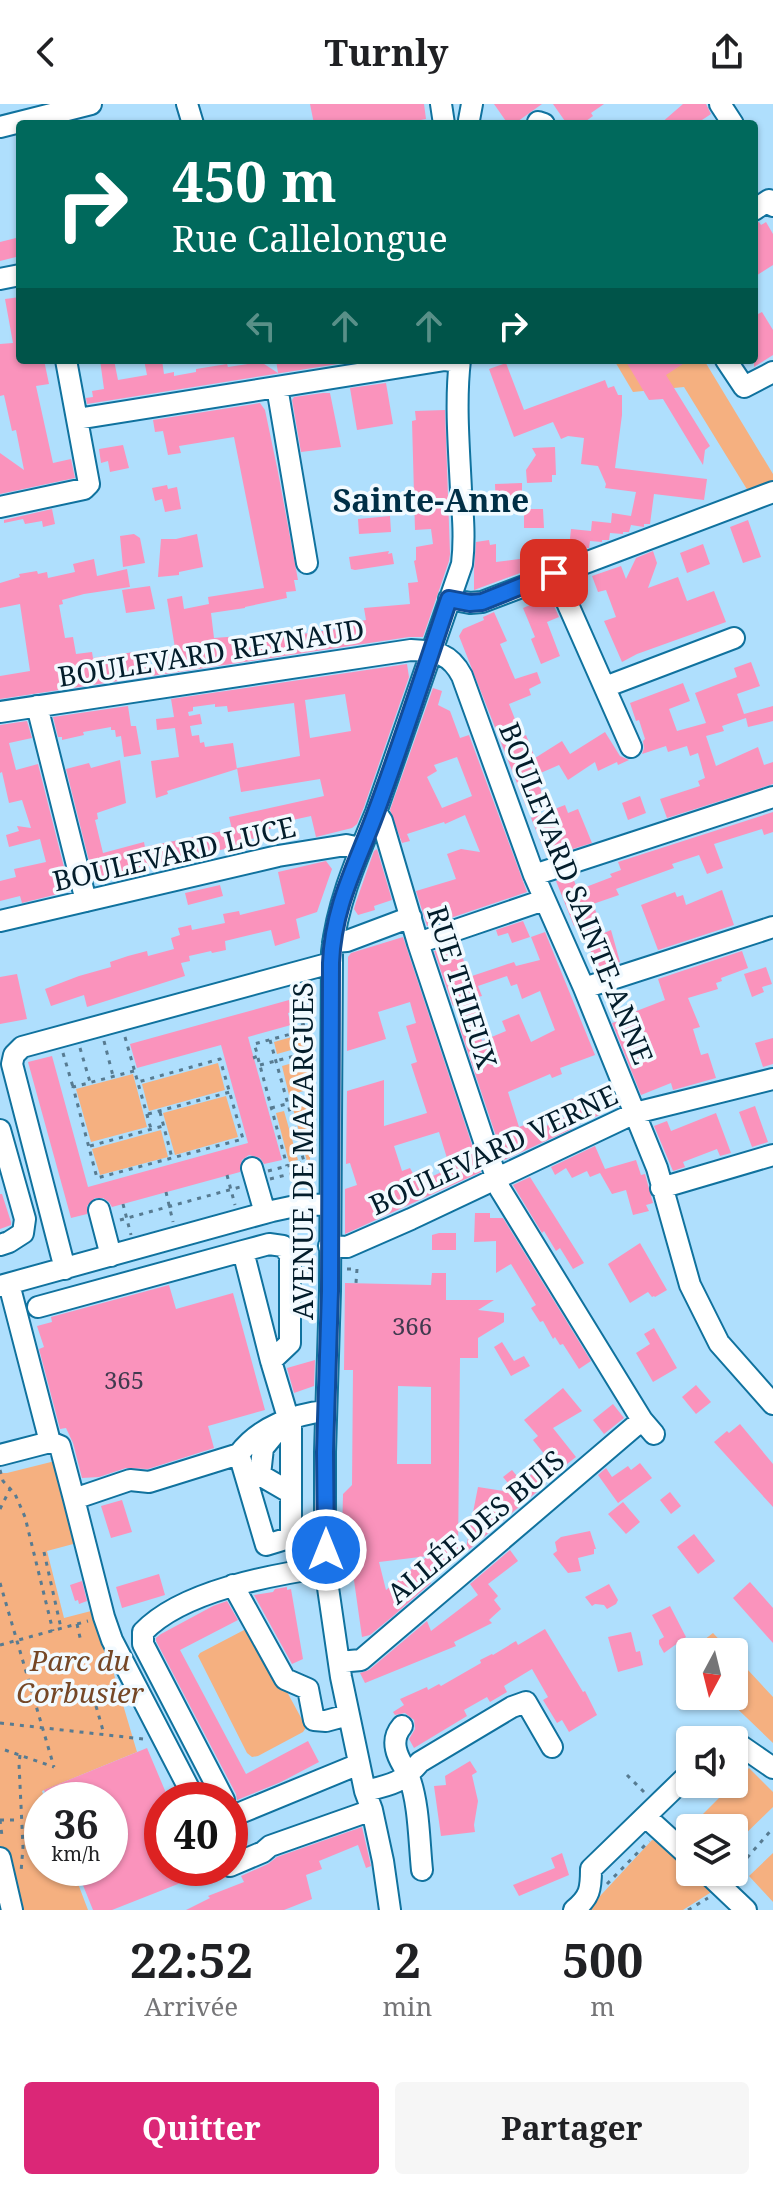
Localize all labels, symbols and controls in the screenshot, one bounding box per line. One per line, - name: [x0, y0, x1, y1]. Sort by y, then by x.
- text: Turnly: [325, 28, 448, 77]
- icon: back: [24, 30, 68, 74]
- icon: share: [705, 30, 749, 74]
- text: 450 m: [172, 142, 337, 218]
- icon: right: [40, 152, 144, 256]
- text: Rue Callelongue: [172, 214, 448, 263]
- icon: left: [239, 304, 283, 348]
- icon: ahead: [323, 304, 367, 348]
- icon: ahead: [407, 304, 451, 348]
- icon: right: [491, 304, 535, 348]
- district label: Sainte-Anne: [333, 478, 529, 521]
- pin: [520, 539, 588, 607]
- icon: arrive: [532, 551, 576, 595]
- street label: BOULEVARD REYNAUD: [55, 609, 367, 695]
- street label: BOULEVARD SAINTE-ANNE: [491, 717, 663, 1069]
- street label: BOULEVARD LUCE: [49, 807, 299, 899]
- street label: RUE THIEUX: [419, 901, 507, 1074]
- street label: AVENUE DE MAZARGUES: [283, 982, 321, 1320]
- street label: BOULEVARD VERNE: [363, 1075, 623, 1223]
- house number: 366: [392, 1309, 432, 1342]
- house number: 365: [104, 1363, 144, 1396]
- street label: ALLÉE DES BUIS: [378, 1440, 572, 1612]
- position arrow: [284, 1508, 368, 1592]
- north arrow: [676, 1638, 748, 1710]
- map controls: [676, 1638, 748, 1886]
- park label: Parc du Corbusier: [16, 1641, 145, 1711]
- button: sound: [676, 1726, 748, 1798]
- speed limit sign: 40: [144, 1782, 248, 1886]
- text: 36: [53, 1796, 99, 1851]
- button: layers: [676, 1814, 748, 1886]
- text: km/h: [51, 1840, 101, 1867]
- text: 22:52: [130, 1927, 253, 1992]
- text: 2: [394, 1927, 421, 1992]
- text: 500: [562, 1927, 643, 1992]
- text: Arrivée: [144, 1988, 238, 2024]
- text: min: [383, 1988, 432, 2024]
- text: m: [590, 1988, 615, 2024]
- button: Quitter: [24, 2082, 379, 2174]
- button: Partager: [395, 2082, 749, 2174]

